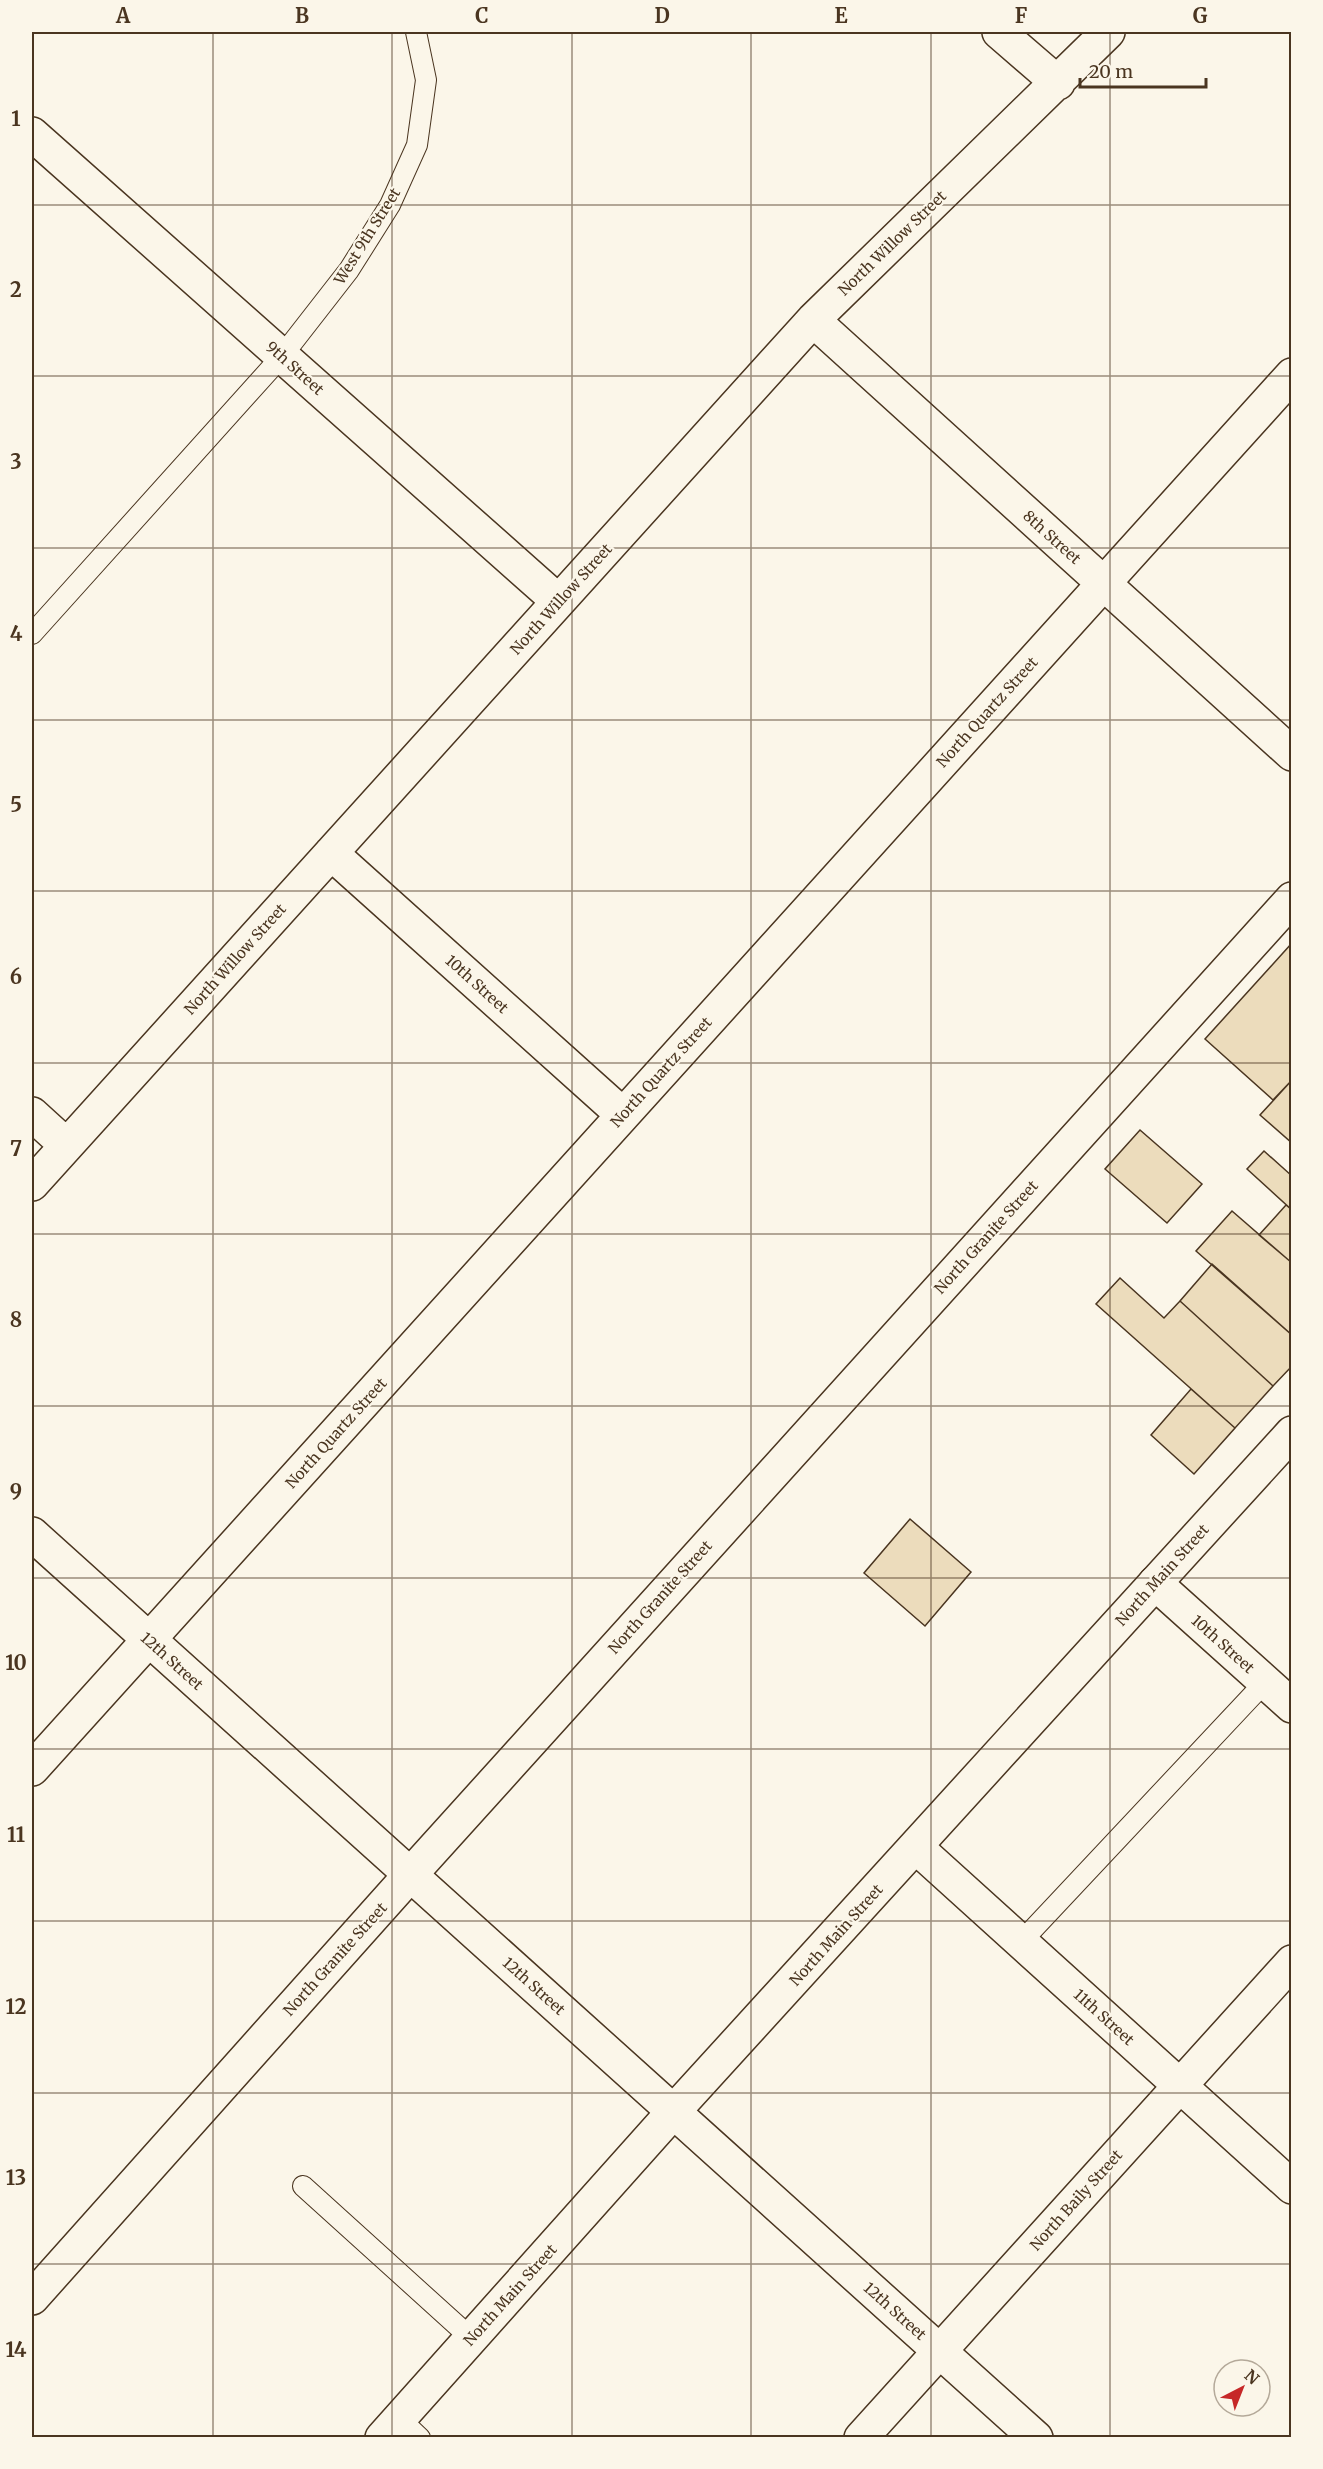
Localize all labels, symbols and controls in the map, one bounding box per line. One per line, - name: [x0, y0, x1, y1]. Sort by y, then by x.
- text: A: [115, 3, 131, 28]
- text: B: [295, 3, 309, 28]
- text: C: [475, 3, 489, 28]
- text: D: [654, 3, 670, 28]
- text: E: [834, 3, 848, 28]
- text: F: [1015, 3, 1028, 28]
- text: G: [1193, 3, 1208, 28]
- scale bar: [1080, 51, 1206, 89]
- text: 20 m: [1089, 60, 1133, 83]
- text: 1: [11, 106, 21, 131]
- street label: West 9th Street: [329, 184, 404, 289]
- street label: North Willow Street: [834, 186, 950, 299]
- text: 2: [10, 277, 22, 302]
- street label: 9th Street: [262, 337, 328, 399]
- text: 3: [10, 449, 22, 474]
- street label: 8th Street: [1019, 506, 1085, 568]
- street label: North Willow Street: [506, 539, 616, 658]
- text: 4: [10, 621, 23, 646]
- street label: North Quartz Street: [932, 653, 1042, 771]
- text: 5: [10, 792, 22, 817]
- street label: North Willow Street: [180, 899, 290, 1018]
- street label: 10th Street: [442, 951, 512, 1017]
- text: 6: [10, 964, 22, 989]
- street label: North Quartz Street: [606, 1013, 716, 1131]
- text: 7: [10, 1136, 22, 1161]
- street label: North Granite Street: [930, 1176, 1042, 1298]
- text: 8: [10, 1307, 22, 1332]
- street label: North Quartz Street: [281, 1374, 391, 1492]
- text: 9: [10, 1479, 22, 1504]
- street label: North Main Street: [1111, 1520, 1213, 1630]
- street label: North Granite Street: [604, 1536, 716, 1658]
- street label: 10th Street: [1188, 1611, 1258, 1677]
- street label: 12th Street: [137, 1628, 207, 1694]
- text: 10: [5, 1650, 27, 1675]
- text: 11: [7, 1822, 25, 1847]
- street label: North Main Street: [785, 1880, 887, 1990]
- street label: North Granite Street: [279, 1898, 391, 2020]
- street label: 12th Street: [499, 1953, 569, 2019]
- street label: 11th Street: [1070, 1985, 1138, 2049]
- text: 12: [6, 1994, 27, 2019]
- street label: North Baily Street: [1026, 2146, 1126, 2254]
- text: 13: [6, 2165, 26, 2190]
- street label: North Main Street: [459, 2240, 561, 2350]
- street label: 12th Street: [860, 2278, 930, 2344]
- text: 14: [6, 2337, 27, 2362]
- north arrow: [1212, 2358, 1272, 2418]
- text: N: [1241, 2365, 1264, 2389]

